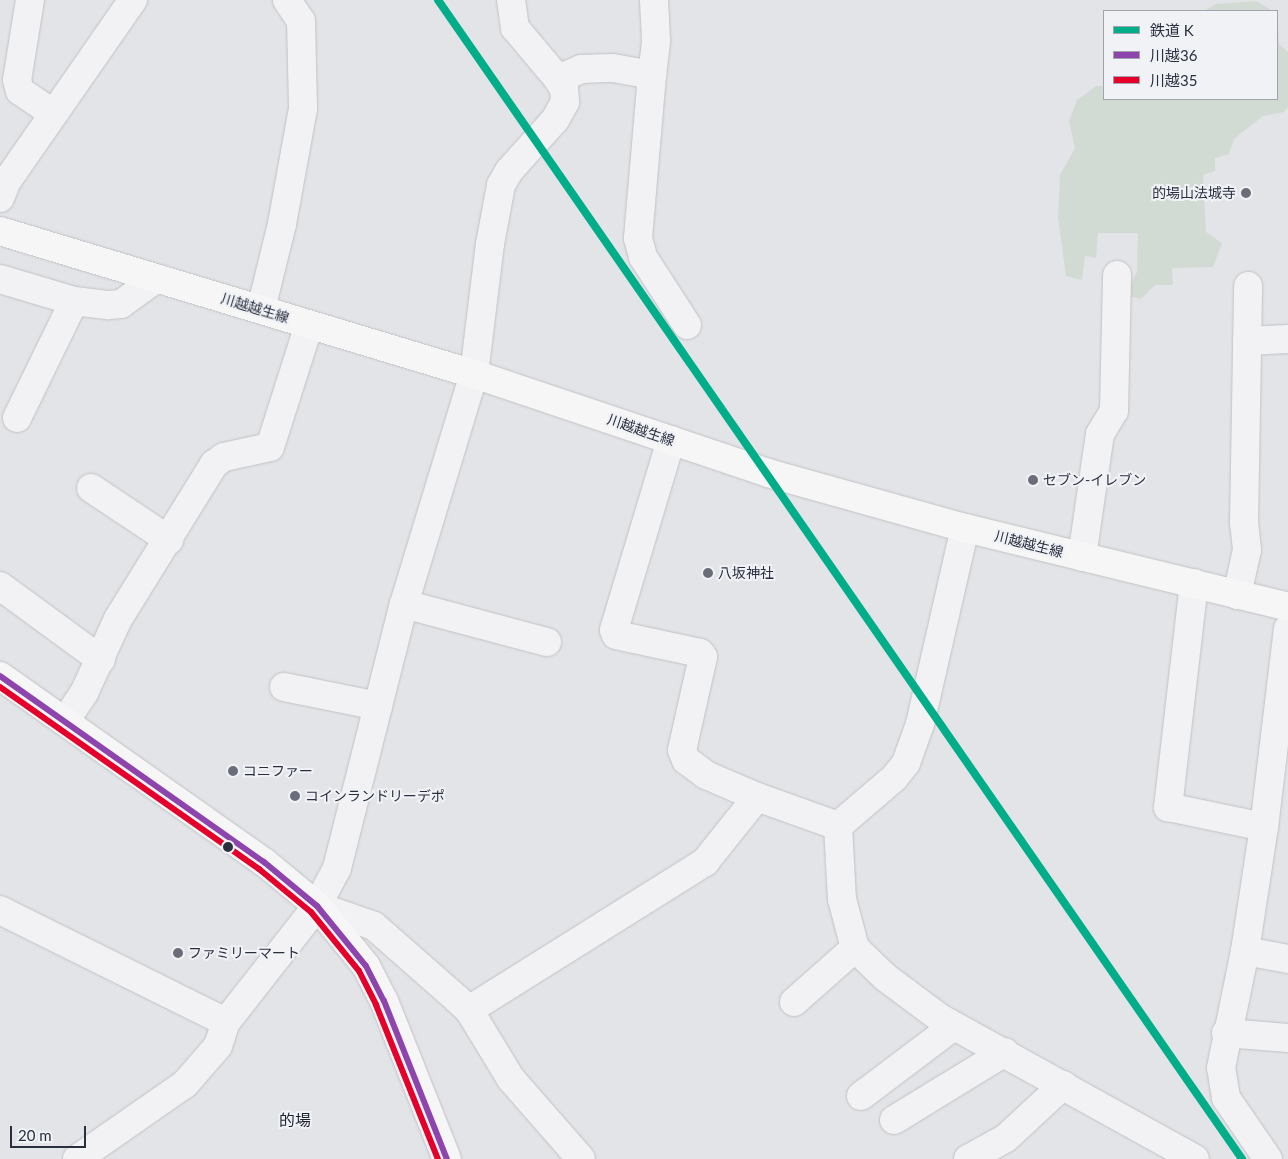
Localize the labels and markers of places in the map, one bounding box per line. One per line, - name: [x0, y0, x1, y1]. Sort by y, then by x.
- place label: 的場山法城寺: [1152, 185, 1236, 201]
- marker: 的場山法城寺: [1240, 187, 1252, 199]
- place label: セブン-イレブン: [1043, 472, 1146, 488]
- marker: セブン-イレブン: [1027, 474, 1039, 486]
- place label: 八坂神社: [718, 565, 774, 581]
- marker: 八坂神社: [702, 567, 714, 579]
- place label: コニファー: [243, 763, 313, 779]
- marker: コニファー: [227, 765, 239, 777]
- place label: コインランドリーデポ: [305, 788, 445, 804]
- marker: コインランドリーデポ: [289, 790, 301, 802]
- unlabelled marker: [223, 842, 233, 852]
- place label: ファミリーマート: [188, 945, 300, 961]
- marker: ファミリーマート: [172, 947, 184, 959]

